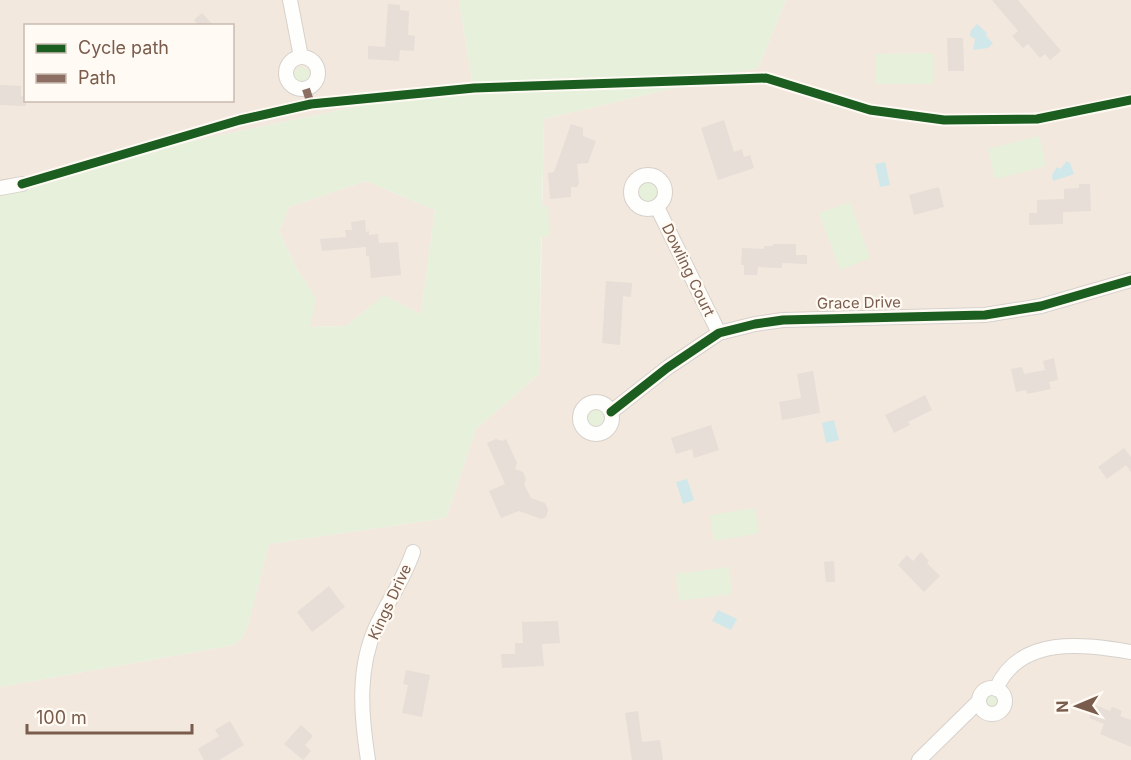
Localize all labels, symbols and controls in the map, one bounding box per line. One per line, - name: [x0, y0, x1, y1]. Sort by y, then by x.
- legend: [24, 24, 234, 102]
- text: Cycle path: [78, 37, 169, 58]
- text: Path: [78, 67, 116, 88]
- street label: Dowling Court: [658, 220, 719, 319]
- street label: Grace Drive: [817, 292, 901, 313]
- street label: Kings Drive: [364, 561, 415, 643]
- north arrow: [1047, 676, 1107, 736]
- scale bar: [27, 697, 192, 735]
- text: N: [1052, 700, 1072, 713]
- text: 100 m: [36, 707, 87, 728]

